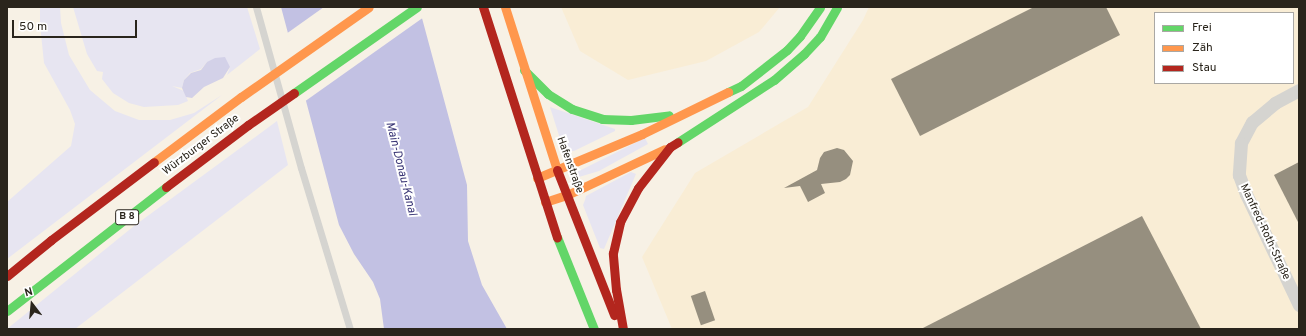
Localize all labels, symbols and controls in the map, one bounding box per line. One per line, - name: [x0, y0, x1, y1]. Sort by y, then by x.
- scale bar: [14, 12, 139, 38]
- legend: [1154, 12, 1294, 84]
- text: 50 m: [19, 19, 47, 35]
- text: Frei: [1192, 20, 1212, 36]
- text: Zäh: [1192, 40, 1213, 56]
- text: Stau: [1192, 60, 1217, 76]
- street label: Würzburger Straße: [160, 112, 242, 178]
- water label: Main-Donau-Kanal: [381, 121, 419, 217]
- street label: Hafenstraße: [554, 135, 586, 195]
- street label: Manfred-Roth-Straße: [1237, 182, 1293, 282]
- road number: B 8: [115, 209, 139, 225]
- north arrow: [12, 284, 52, 324]
- text: N: [23, 285, 34, 300]

